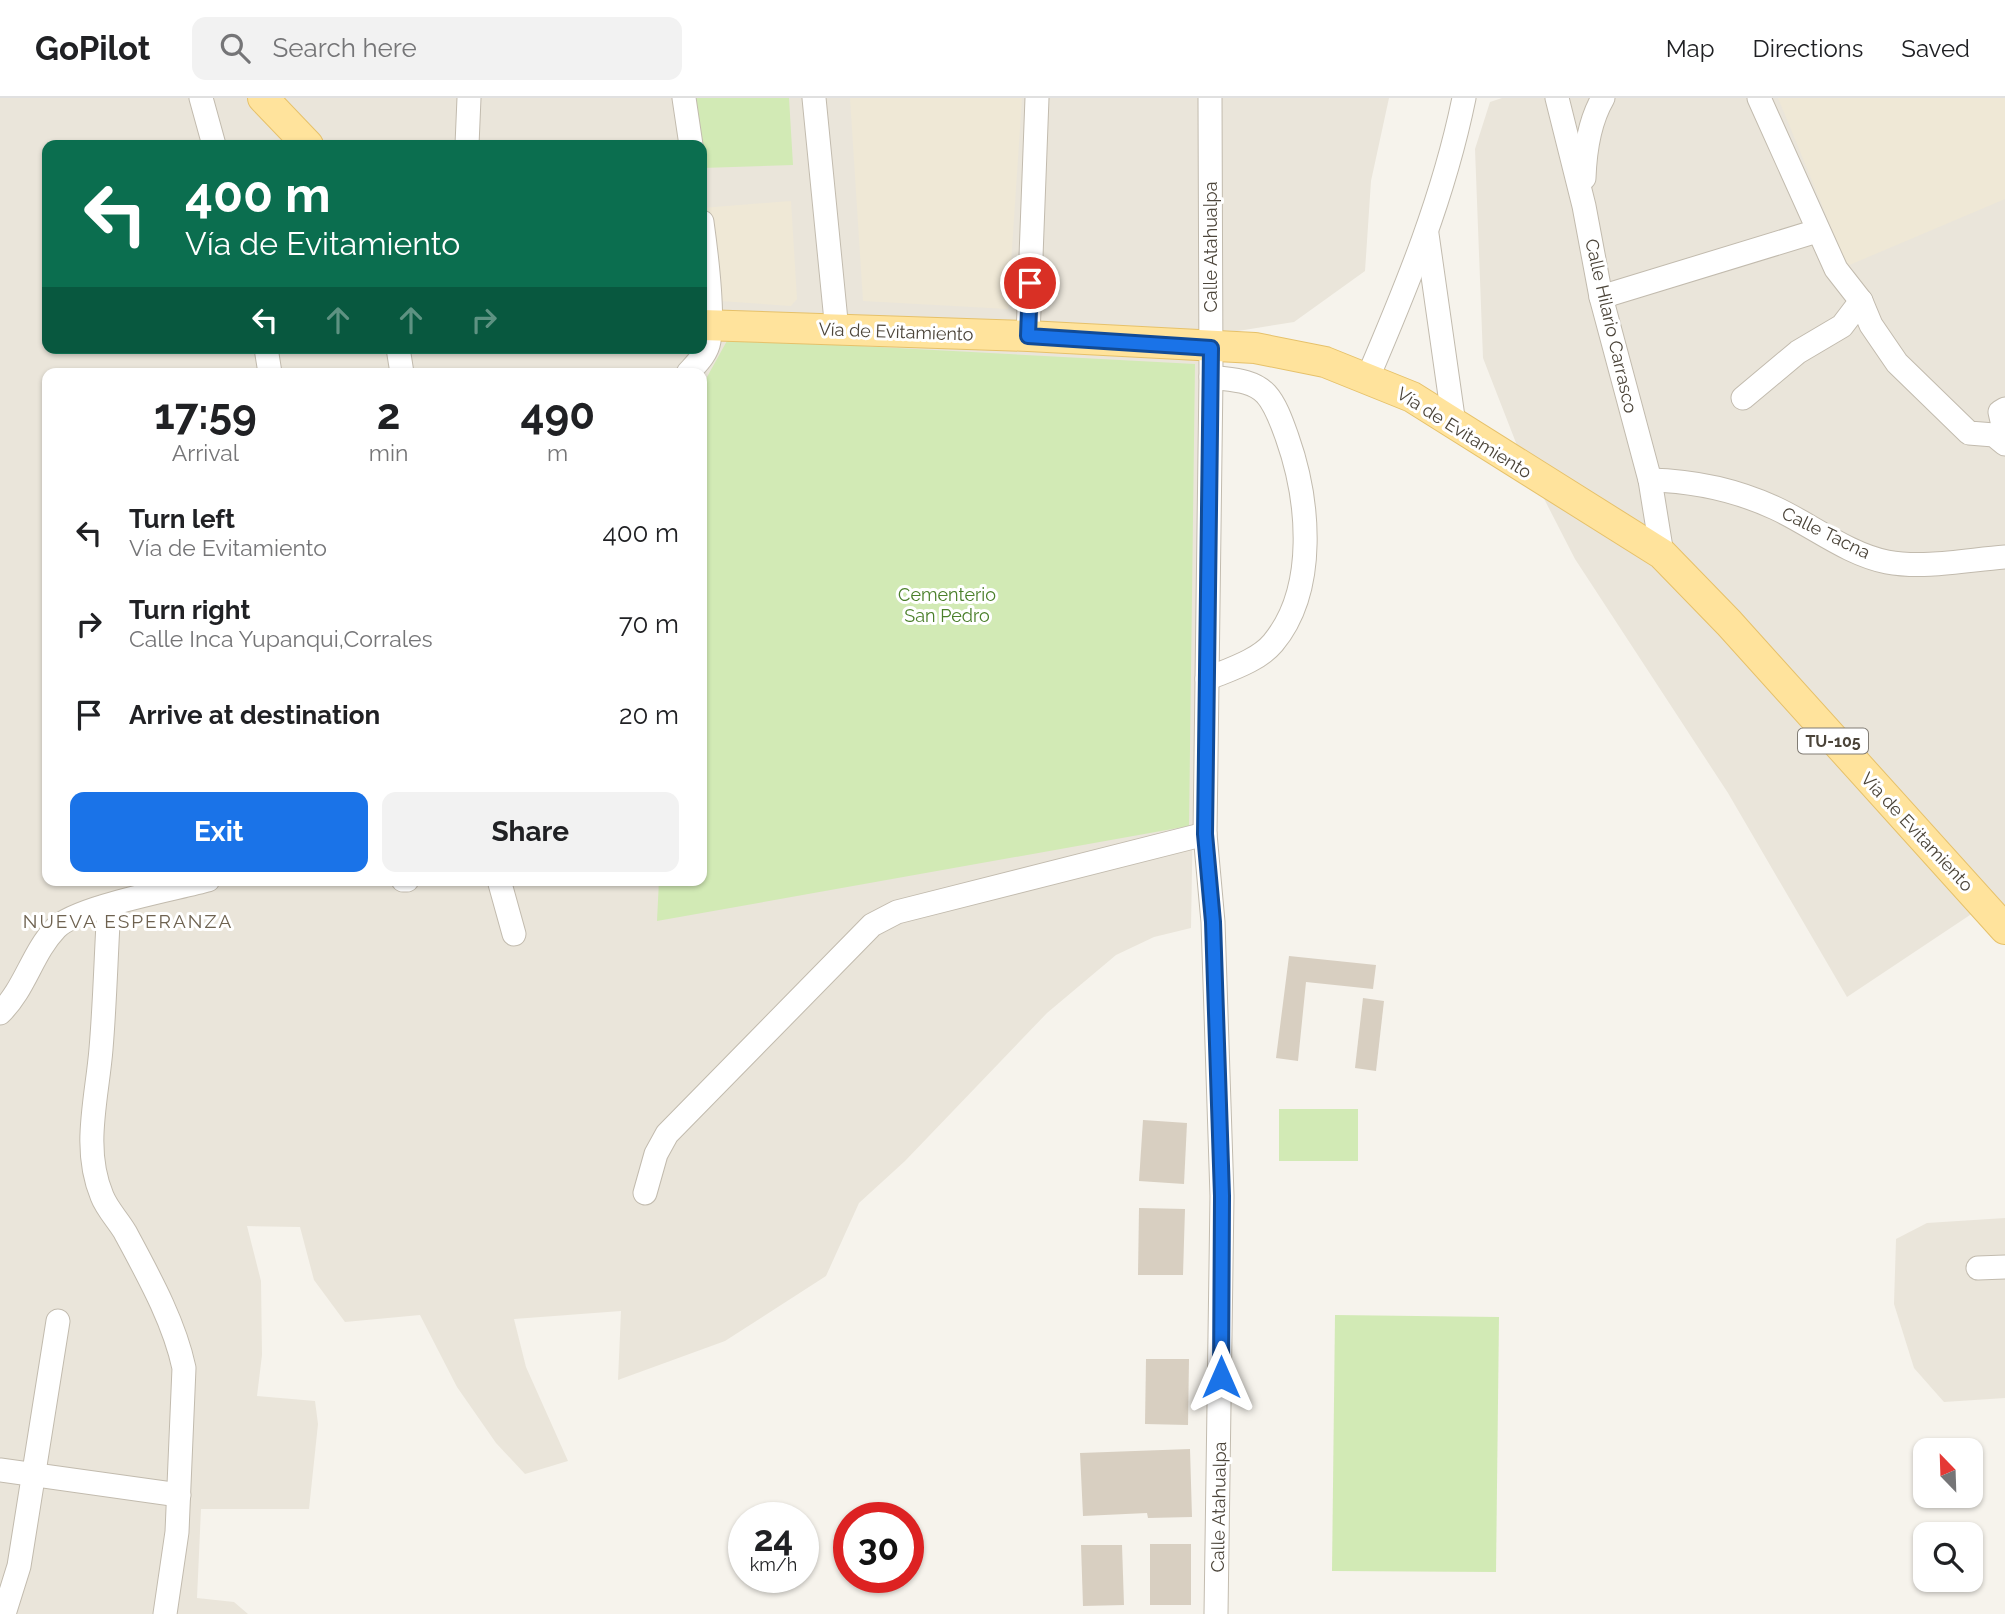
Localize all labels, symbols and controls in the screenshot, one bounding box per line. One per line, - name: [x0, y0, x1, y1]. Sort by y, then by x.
- search box: [192, 17, 682, 80]
- text: GoPilot: [35, 29, 150, 68]
- icon: search: [216, 29, 254, 67]
- text: Search here: [272, 33, 417, 63]
- text: Map: [1666, 34, 1715, 63]
- text: Directions: [1753, 34, 1863, 63]
- text: Saved: [1901, 34, 1970, 63]
- text: 400 m: [185, 166, 331, 223]
- icon: left: [70, 168, 161, 259]
- street label: Calle Atahualpa: [1200, 182, 1221, 313]
- text: Vía de Evitamiento: [185, 225, 460, 262]
- street label: Calle Hilario Carrasco: [1581, 237, 1642, 415]
- pin: [1000, 253, 1060, 313]
- icon: arrive: [1011, 264, 1049, 302]
- icon: left: [246, 301, 284, 339]
- icon: ahead: [319, 301, 357, 339]
- icon: ahead: [392, 301, 430, 339]
- icon: right: [465, 301, 503, 339]
- street label: Vía de Evitamiento: [818, 318, 974, 345]
- street label: Vía de Evitamiento: [1393, 383, 1536, 483]
- text: 17:59: [154, 390, 257, 439]
- text: 2: [377, 390, 400, 439]
- text: 490: [520, 390, 595, 439]
- text: Arrival: [172, 439, 239, 466]
- text: min: [369, 439, 408, 466]
- text: m: [547, 439, 568, 466]
- street label: Calle Tacna: [1779, 502, 1874, 563]
- text: Turn left: [129, 504, 235, 534]
- icon: left: [70, 514, 108, 552]
- text: 400 m: [602, 518, 679, 548]
- text: Vía de Evitamiento: [129, 534, 327, 561]
- park label: Cementerio San Pedro: [898, 584, 996, 626]
- text: Turn right: [129, 595, 250, 625]
- icon: right: [70, 605, 108, 643]
- text: 70 m: [619, 609, 679, 639]
- text: Calle Inca Yupanqui,Corrales: [129, 625, 433, 652]
- icon: arrive: [70, 696, 108, 734]
- text: Arrive at destination: [129, 700, 380, 730]
- text: 20 m: [619, 700, 679, 730]
- road number: TU-105: [1798, 728, 1868, 754]
- street label: Vía de Evitamiento: [1857, 768, 1978, 896]
- button: Exit: [70, 792, 368, 872]
- button: Share: [382, 792, 679, 872]
- district label: NUEVA ESPERANZA: [23, 910, 233, 932]
- position arrow: [1184, 1340, 1258, 1414]
- north arrow: [1913, 1438, 1983, 1508]
- map controls: [1913, 1438, 1983, 1592]
- street label: Calle Atahualpa: [1207, 1441, 1230, 1573]
- speed limit sign: 30: [833, 1502, 924, 1593]
- text: 24: [754, 1518, 793, 1559]
- button: search: [1913, 1522, 1983, 1592]
- text: km/h: [750, 1554, 797, 1575]

